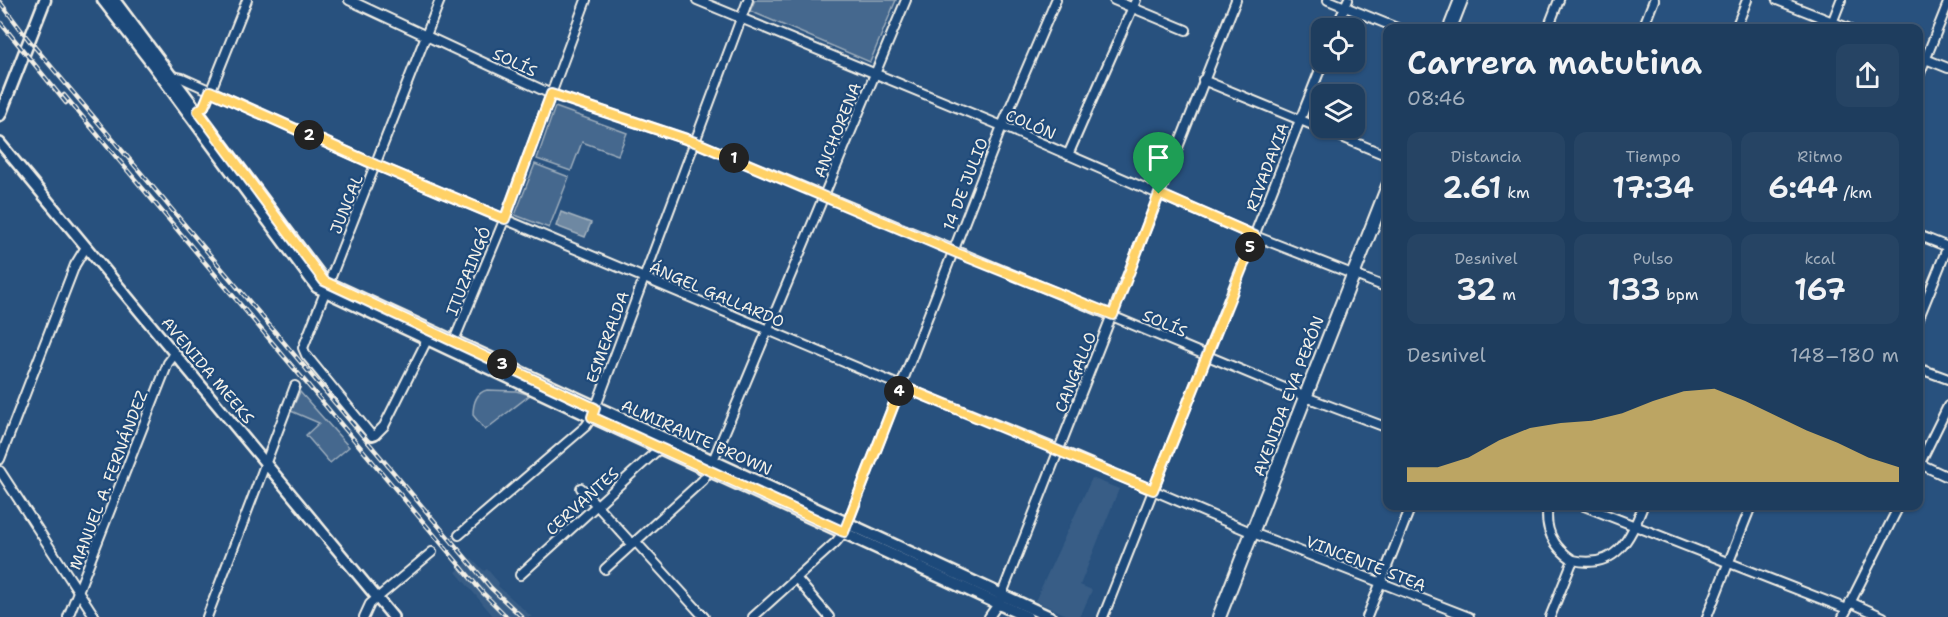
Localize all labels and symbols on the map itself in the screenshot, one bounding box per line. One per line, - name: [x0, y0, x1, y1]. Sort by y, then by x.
- street label: SOLÍS: [489, 43, 540, 82]
- street label: ANCHORENA: [809, 80, 866, 181]
- street label: COLÓN: [1002, 104, 1059, 144]
- pin: 2: [294, 120, 324, 150]
- street label: RIVADAVIA: [1241, 120, 1294, 214]
- pin: [1133, 132, 1184, 194]
- street label: 14 DE JULIO: [938, 135, 993, 233]
- pin: 1: [719, 143, 749, 173]
- street label: JUNCAL: [325, 171, 368, 237]
- street label: ITUZAINGÓ: [441, 224, 496, 319]
- pin: 5: [1235, 232, 1265, 262]
- street label: ÁNGEL GALLARDO: [646, 256, 788, 332]
- street label: ESMERALDA: [581, 288, 634, 386]
- street label: SOLÍS: [1139, 305, 1190, 342]
- street label: AVENIDA MEEKS: [157, 312, 259, 428]
- street label: AVENIDA EVA PERÓN: [1248, 313, 1329, 479]
- street label: CANGALLO: [1050, 329, 1101, 415]
- pin: 3: [487, 349, 517, 379]
- pin: 4: [884, 376, 914, 406]
- street label: MANUEL A. FERNÁNDEZ: [65, 387, 153, 573]
- street label: ALMIRANTE BROWN: [618, 395, 776, 480]
- street label: CERVANTES: [541, 463, 624, 540]
- street label: VINCENTE STEA: [1303, 531, 1429, 596]

